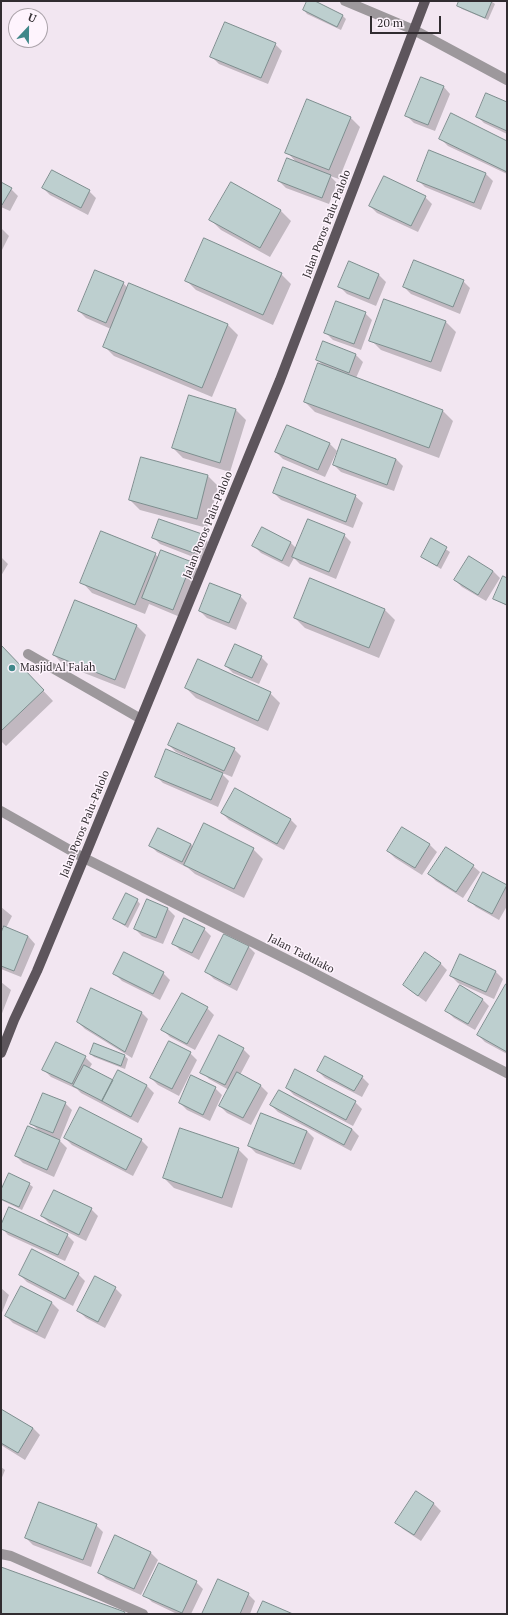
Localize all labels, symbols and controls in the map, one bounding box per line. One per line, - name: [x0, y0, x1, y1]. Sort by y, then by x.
- north arrow: [8, 8, 48, 48]
- scale bar: [372, 8, 443, 34]
- text: U: [26, 10, 38, 26]
- text: 20 m: [377, 15, 403, 30]
- street label: Jalan Poros Palu-Palolo: [300, 168, 354, 280]
- street label: Jalan Poros Palu-Palolo: [180, 469, 236, 581]
- place label: Masjid Al Falah: [20, 661, 95, 675]
- marker: Masjid Al Falah: [7, 663, 17, 673]
- street label: Jalan Poros Palu-Palolo: [57, 768, 113, 880]
- street label: Jalan Tadulako: [266, 932, 336, 976]

